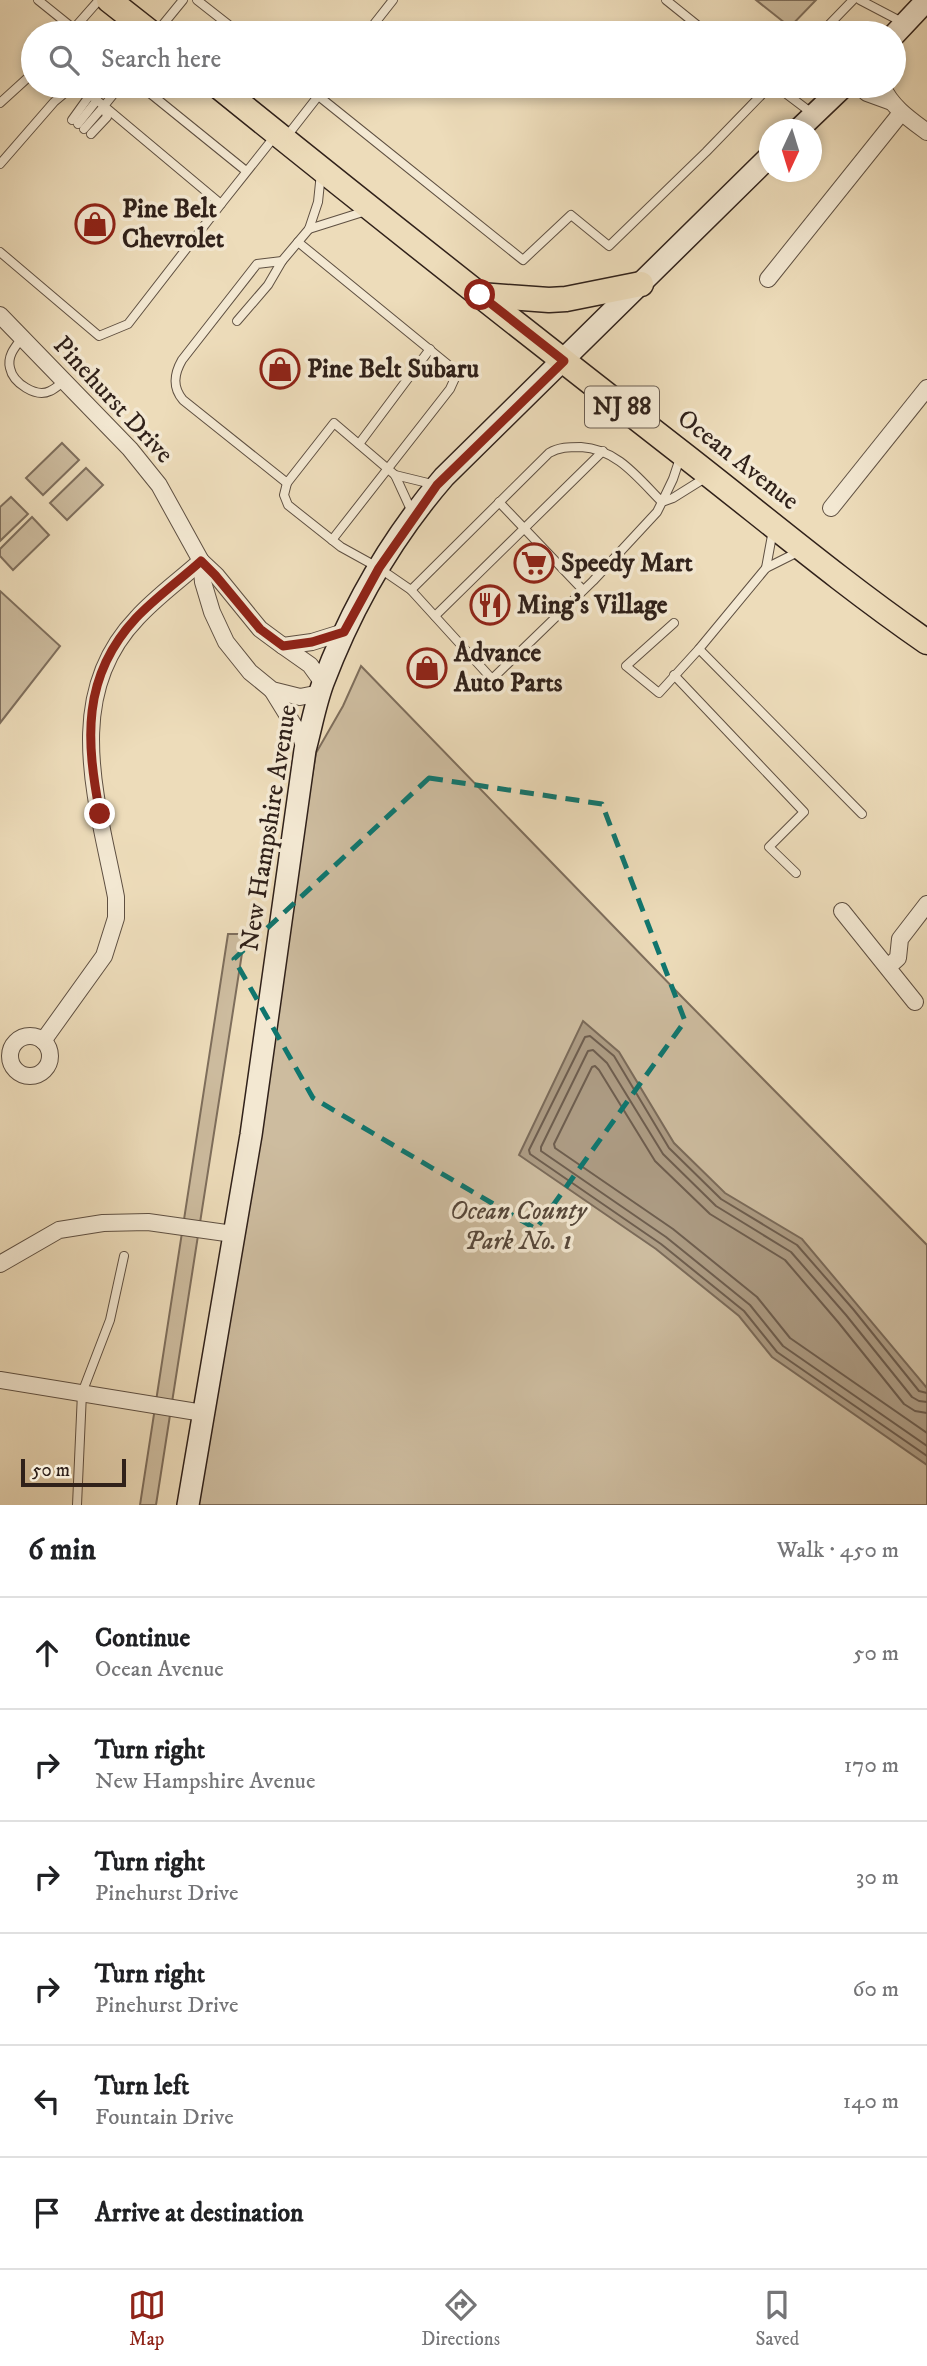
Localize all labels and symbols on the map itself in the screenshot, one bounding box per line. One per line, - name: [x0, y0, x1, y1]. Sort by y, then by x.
- north arrow: [759, 119, 822, 182]
- place label: Pine Belt Chevrolet: [122, 193, 225, 256]
- shop icon: Pine Belt Chevrolet: [74, 203, 116, 245]
- route start: [464, 279, 495, 310]
- street label: Pinehurst Drive: [46, 329, 180, 471]
- shop icon: Pine Belt Subaru: [259, 348, 301, 390]
- place label: Pine Belt Subaru: [307, 353, 480, 386]
- road number: NJ 88: [585, 386, 659, 428]
- street label: Ocean Avenue: [670, 402, 806, 518]
- supermarket icon: Speedy Mart: [513, 542, 555, 584]
- place label: Speedy Mart: [561, 547, 693, 580]
- restaurant icon: Ming's Village: [469, 584, 511, 626]
- place label: Ming's Village: [517, 589, 668, 622]
- place label: Advance Auto Parts: [453, 637, 563, 700]
- shop icon: Advance Auto Parts: [406, 647, 448, 689]
- street label: New Hampshire Avenue: [233, 702, 305, 954]
- route end: [84, 798, 115, 829]
- park label: Ocean County Park No. 1: [450, 1195, 588, 1258]
- scale bar: [21, 1456, 126, 1488]

